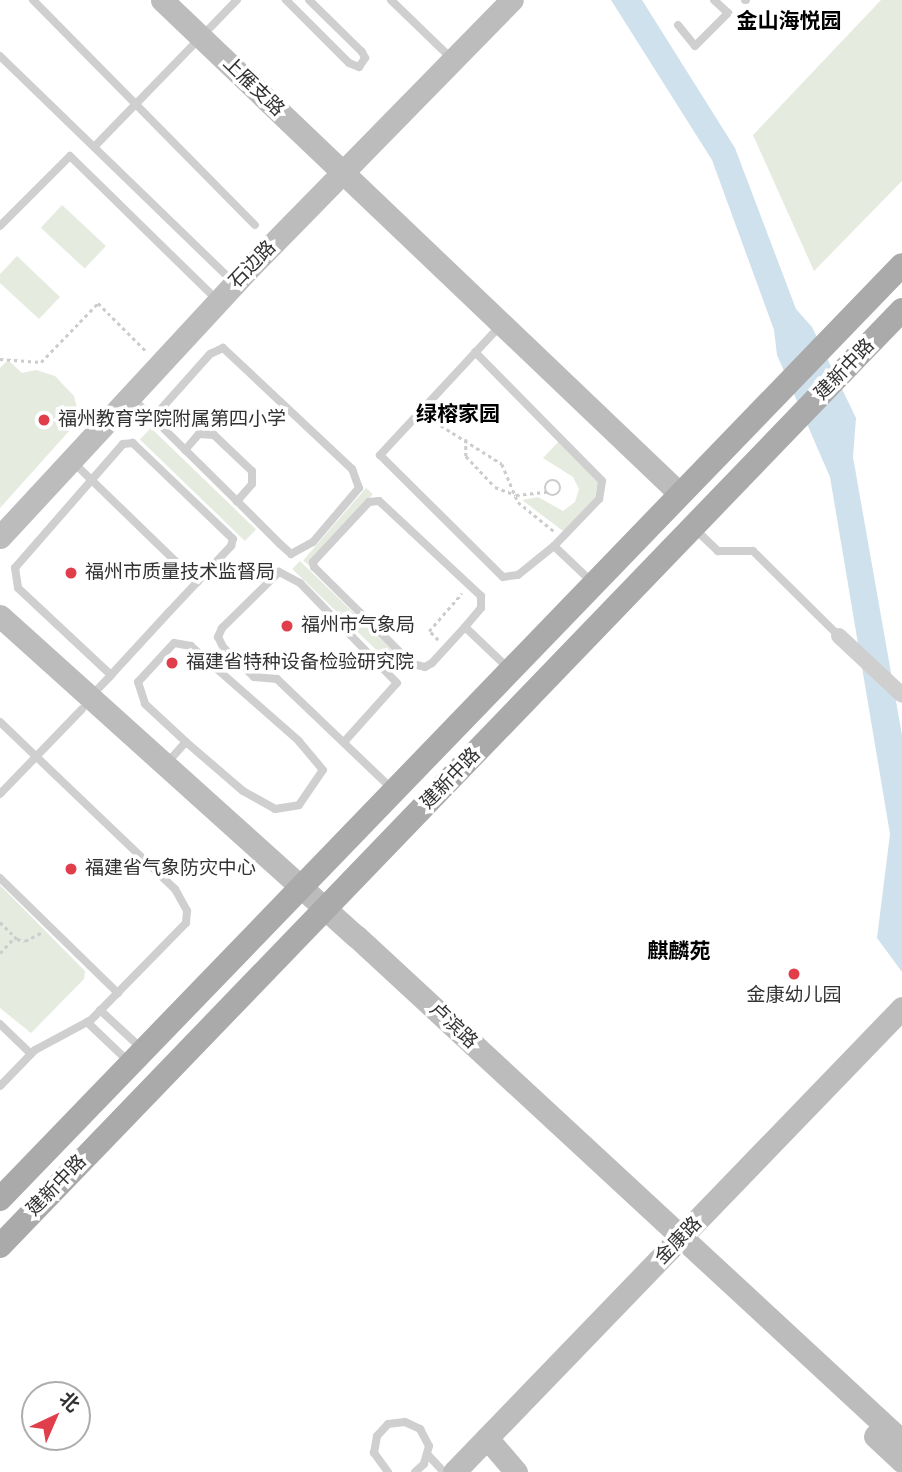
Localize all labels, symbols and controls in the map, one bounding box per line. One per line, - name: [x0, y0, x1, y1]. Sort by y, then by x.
- district label: 金山海悦园: [737, 8, 841, 34]
- street label: 上雁支路: [218, 52, 288, 122]
- street label: 石边路: [225, 237, 281, 293]
- street label: 建新中路: [810, 335, 880, 405]
- district label: 绿榕家园: [416, 401, 500, 427]
- place label: 福州教育学院附属第四小学: [58, 409, 286, 431]
- marker: 福州教育学院附属第四小学: [36, 412, 52, 428]
- place label: 福州市质量技术监督局: [85, 562, 275, 584]
- marker: 福州市质量技术监督局: [63, 565, 79, 581]
- place label: 福州市气象局: [301, 615, 415, 637]
- marker: 福州市气象局: [279, 618, 295, 634]
- place label: 福建省特种设备检验研究院: [186, 652, 414, 674]
- marker: 福建省特种设备检验研究院: [164, 655, 180, 671]
- street label: 建新中路: [416, 744, 486, 814]
- place label: 福建省气象防灾中心: [85, 858, 256, 880]
- marker: 福建省气象防灾中心: [63, 861, 79, 877]
- district label: 麒麟苑: [648, 938, 710, 964]
- marker: 金康幼儿园: [786, 966, 802, 982]
- place label: 金康幼儿园: [747, 985, 841, 1007]
- street label: 卢滨路: [424, 998, 482, 1054]
- street label: 建新中路: [22, 1151, 92, 1221]
- street label: 金康路: [651, 1213, 707, 1269]
- north arrow: [21, 1381, 91, 1451]
- text: 北: [54, 1387, 84, 1418]

